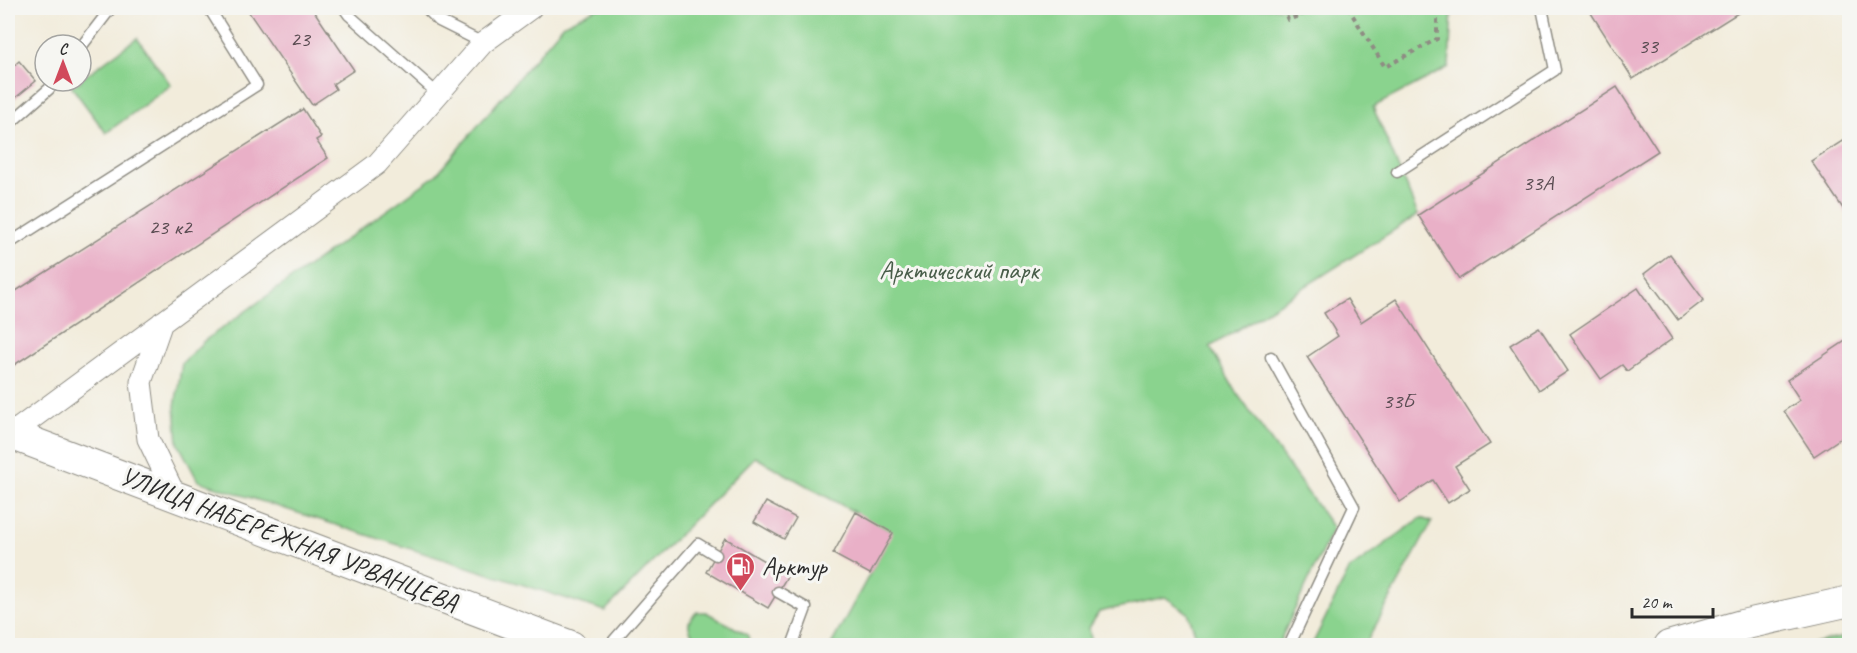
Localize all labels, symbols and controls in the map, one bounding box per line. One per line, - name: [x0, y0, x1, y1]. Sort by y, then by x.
- house number: 23: [290, 25, 312, 53]
- house number: 33: [1638, 32, 1660, 60]
- north arrow: [33, 33, 93, 93]
- text: С: [59, 39, 69, 59]
- house number: 33А: [1523, 169, 1554, 197]
- house number: 23 к2: [148, 213, 194, 241]
- park label: Арктический парк: [879, 254, 1040, 287]
- house number: 33Б: [1383, 387, 1417, 415]
- street label: УЛИЦА НАБЕРЕЖНАЯ УРВАНЦЕВА: [115, 459, 464, 619]
- fuel station icon: Арктур: [725, 550, 757, 592]
- place label: Арктур: [762, 550, 828, 583]
- scale bar: [1632, 581, 1713, 619]
- text: 20 m: [1641, 591, 1674, 613]

